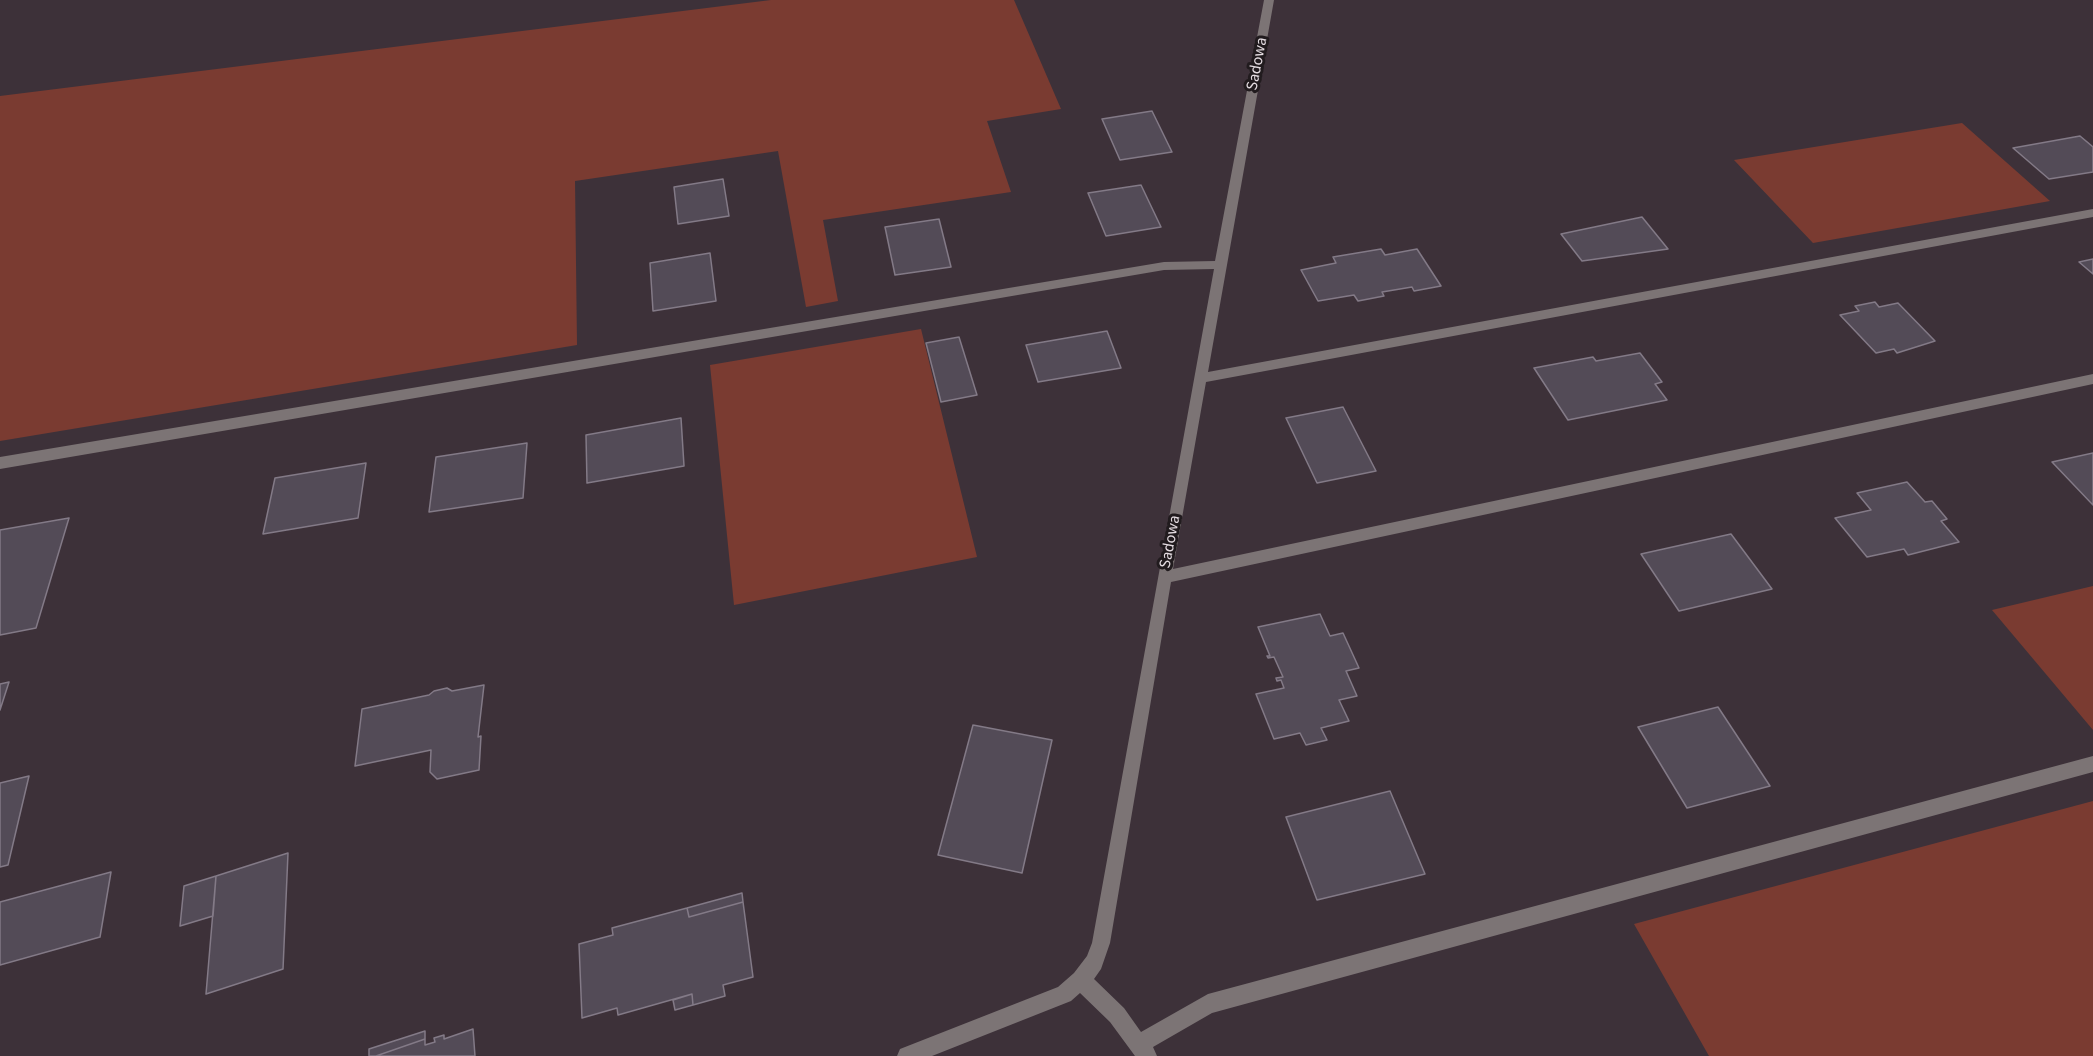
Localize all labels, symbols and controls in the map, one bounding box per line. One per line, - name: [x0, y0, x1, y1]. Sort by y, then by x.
- street label: Sadowa: [1243, 36, 1273, 92]
- street label: Sadowa: [1156, 514, 1186, 570]

